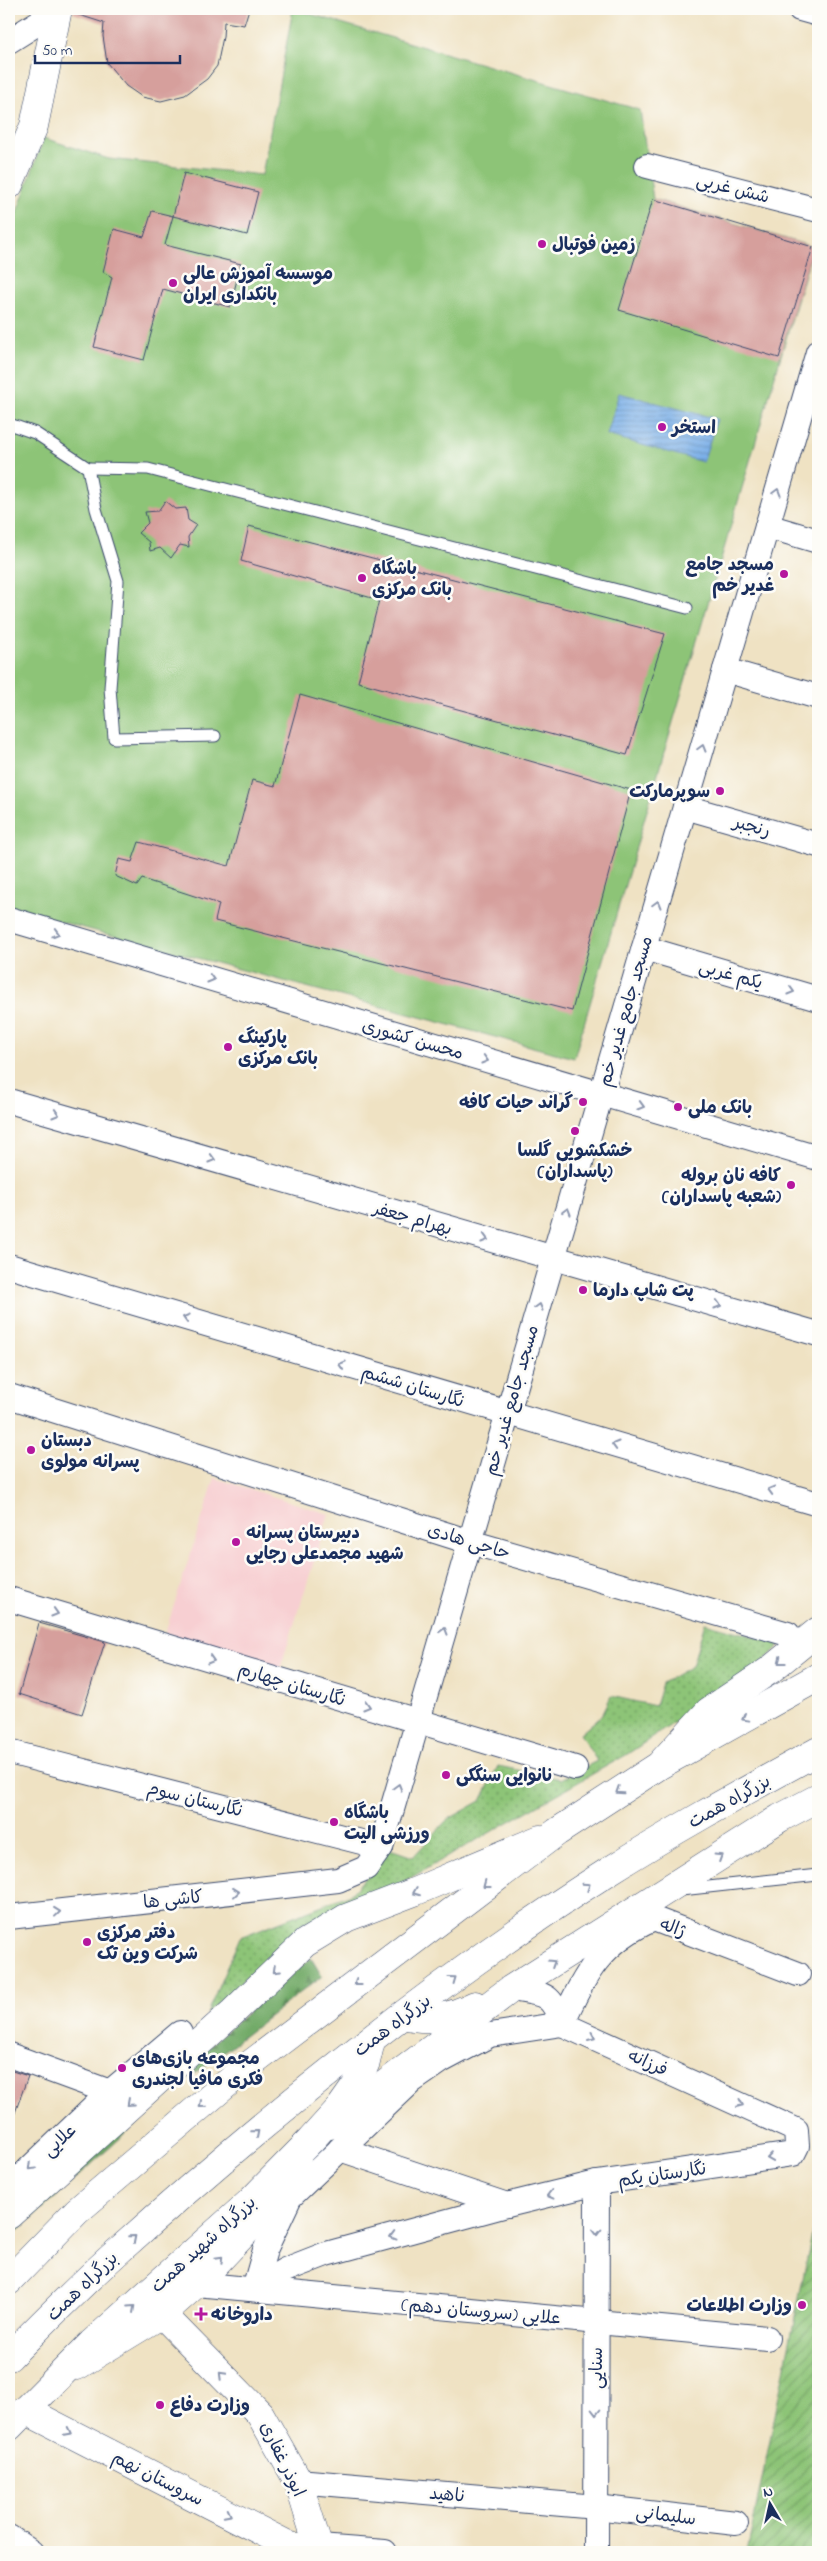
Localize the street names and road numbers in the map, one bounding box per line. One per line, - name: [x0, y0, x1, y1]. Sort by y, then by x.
- street label: شش غربی: [693, 168, 772, 212]
- street label: رنجبر: [728, 810, 773, 846]
- street label: مسجد جامع غدیر خم: [593, 933, 661, 1090]
- street label: یکم غربی: [695, 954, 765, 997]
- street label: محسن کشوری: [359, 1014, 466, 1068]
- street label: بهرام جعفر: [368, 1196, 455, 1244]
- street label: مسجد جامع غدیر خم: [479, 1322, 547, 1479]
- street label: نگارستان ششم: [358, 1360, 467, 1416]
- street label: حاجی هادی: [424, 1518, 513, 1568]
- street label: نگارستان چهارم: [235, 1657, 348, 1715]
- street label: بزرگراه همت: [684, 1769, 776, 1836]
- street label: نگارستان سوم: [144, 1777, 245, 1825]
- street label: کاشی ها: [142, 1885, 205, 1917]
- street label: ژاله: [656, 1912, 689, 1945]
- street label: بزرگراه همت: [349, 1989, 437, 2064]
- street label: فرزانه: [623, 2044, 671, 2084]
- street label: علایی: [37, 2119, 83, 2164]
- street label: نگارستان یکم: [616, 2157, 708, 2195]
- street label: بزرگراه شهید همت: [146, 2191, 263, 2300]
- street label: بزرگراه همت: [42, 2247, 125, 2328]
- street label: علایی (سروستان دهم): [400, 2293, 562, 2333]
- street label: سنایی: [585, 2347, 611, 2389]
- street label: ابوذر غفاری: [252, 2418, 311, 2502]
- street label: سروستان نهم: [107, 2446, 207, 2514]
- street label: ناهید: [428, 2481, 466, 2510]
- street label: سلیمانی: [634, 2500, 697, 2534]

